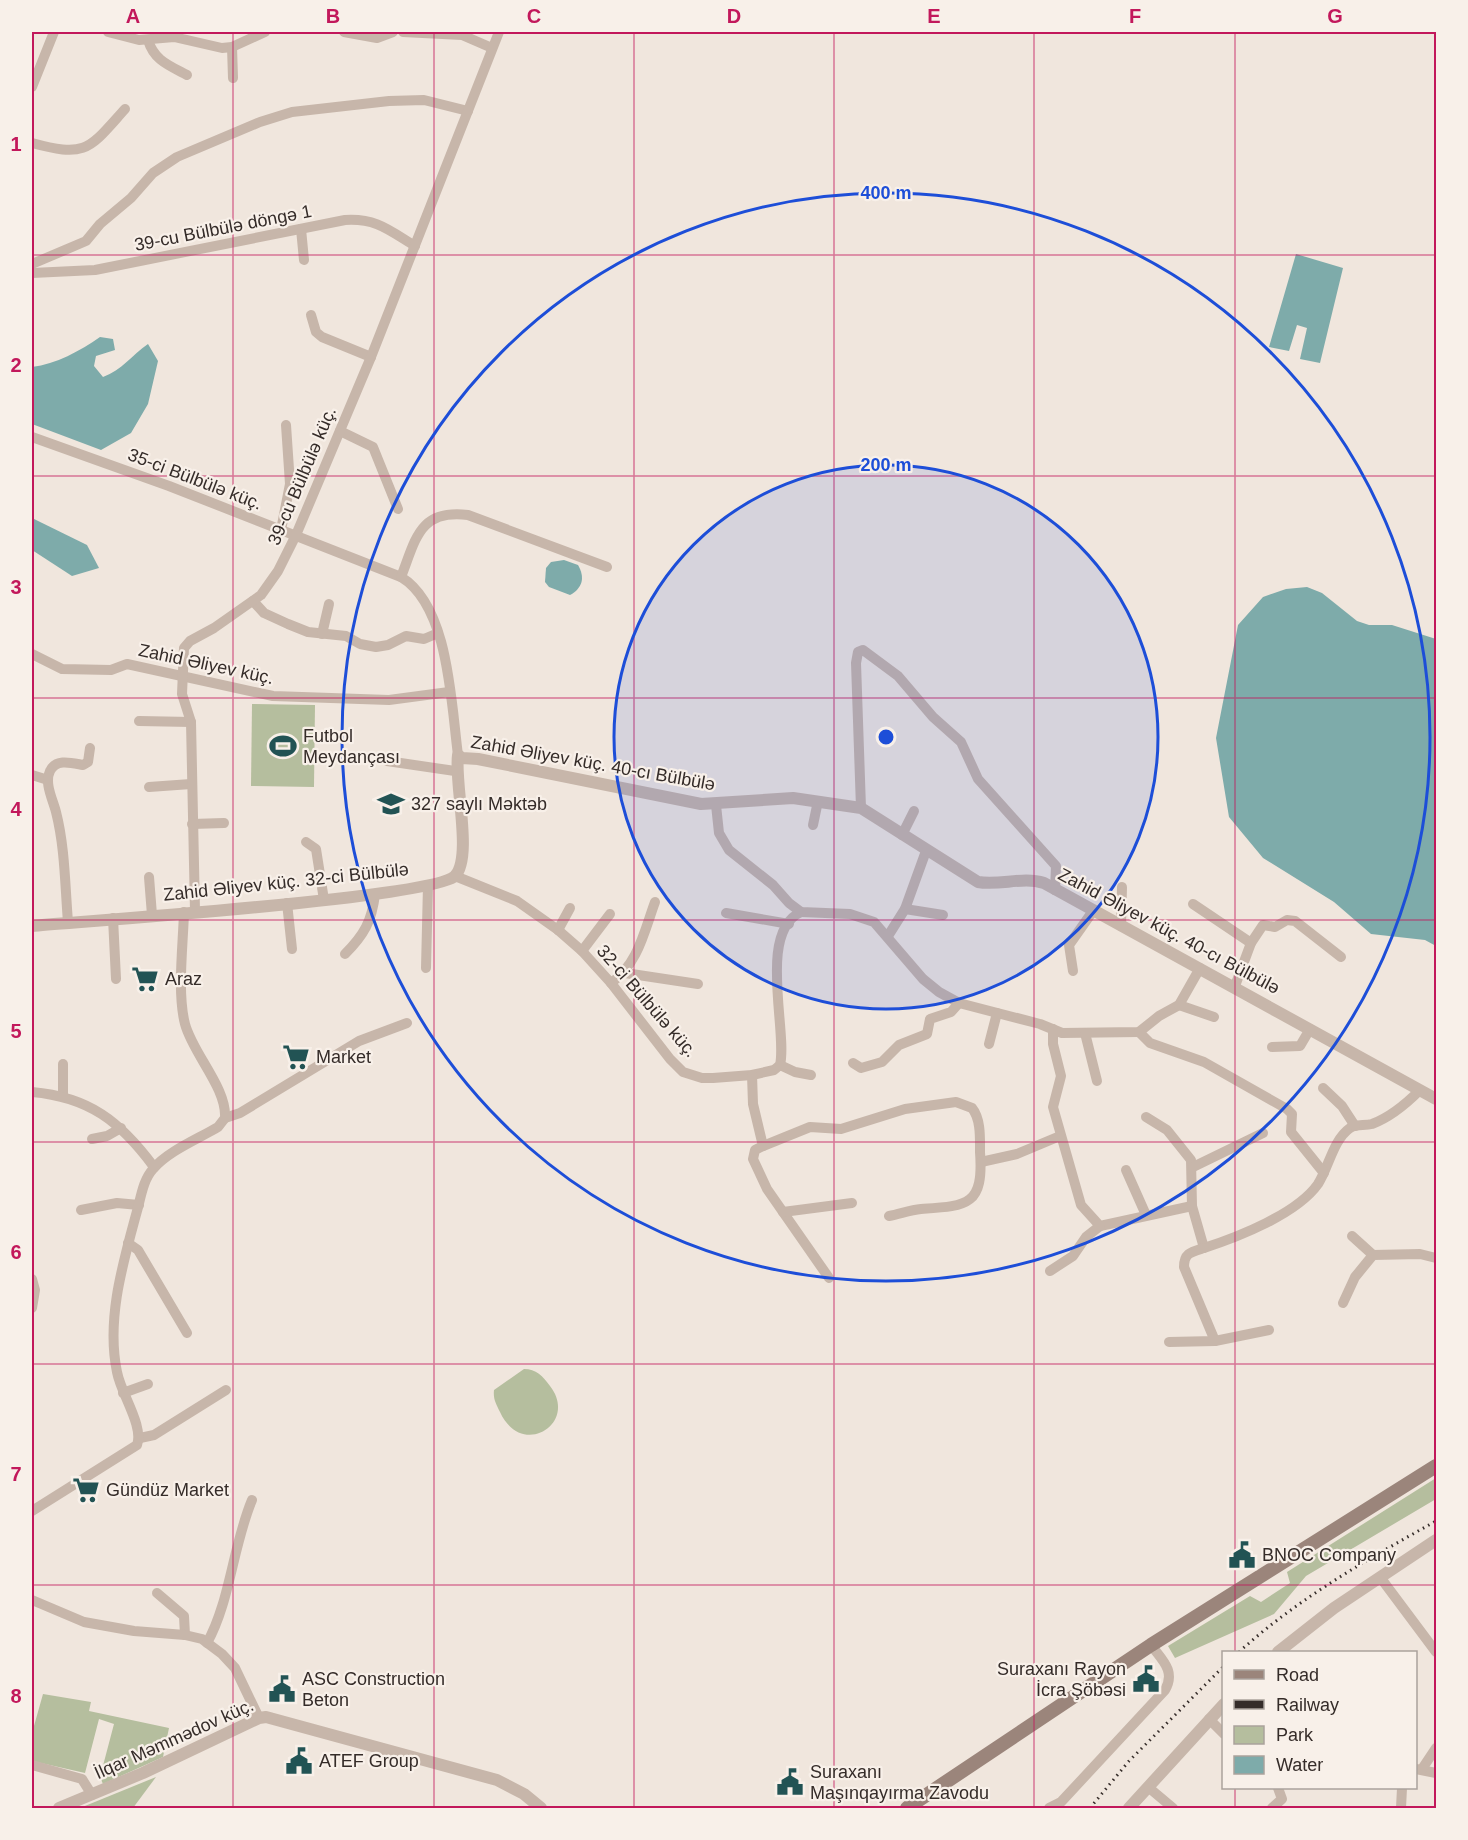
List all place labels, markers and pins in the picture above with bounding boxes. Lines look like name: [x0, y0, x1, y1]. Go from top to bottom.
place label: Futbol Meydançası: [303, 726, 400, 767]
centre of rings: [876, 727, 896, 747]
sports icon: Futbol Meydançası: [268, 731, 298, 761]
school or university icon: 327 saylı Məktəb: [376, 789, 406, 819]
place label: 327 saylı Məktəb: [411, 794, 547, 814]
supermarket icon: Araz: [130, 964, 160, 994]
place label: Araz: [165, 969, 202, 989]
supermarket icon: Market: [281, 1042, 311, 1072]
place label: Market: [316, 1047, 371, 1067]
supermarket icon: Gündüz Market: [71, 1475, 101, 1505]
place label: Gündüz Market: [106, 1480, 229, 1500]
public building icon: BNOC Company: [1227, 1540, 1257, 1570]
place label: BNOC Company: [1262, 1545, 1396, 1565]
place label: Suraxanı Rayon İcra Şöbəsi: [997, 1659, 1126, 1700]
public building icon: Suraxanı Rayon İcra Şöbəsi: [1131, 1664, 1161, 1694]
place label: ASC Construction Beton: [302, 1669, 445, 1710]
public building icon: ASC Construction Beton: [267, 1674, 297, 1704]
public building icon: ATEF Group: [284, 1746, 314, 1776]
place label: ATEF Group: [319, 1751, 419, 1771]
place label: Suraxanı Maşınqayırma Zavodu: [810, 1762, 989, 1803]
public building icon: Suraxanı Maşınqayırma Zavodu: [775, 1767, 805, 1797]

